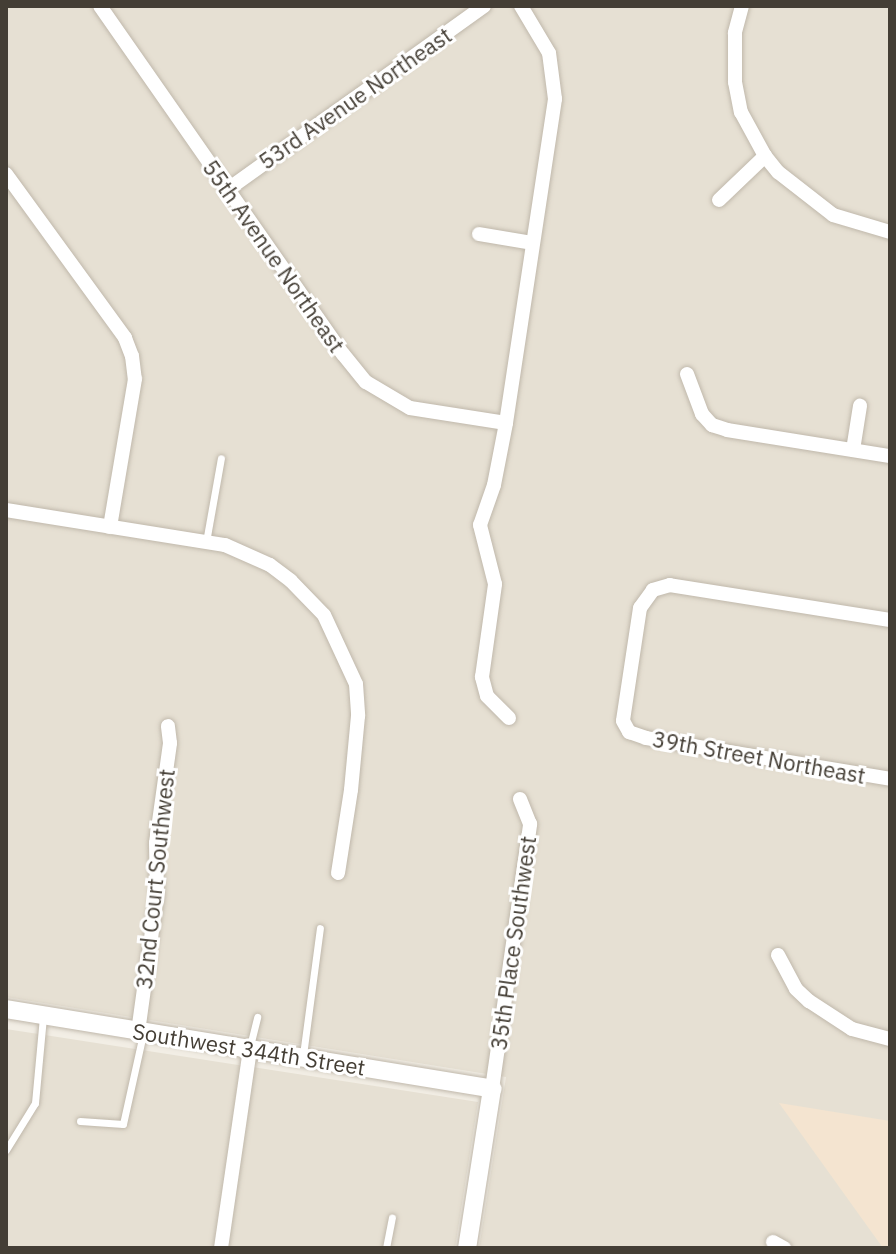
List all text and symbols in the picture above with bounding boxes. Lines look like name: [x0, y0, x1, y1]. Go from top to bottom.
street label: 53rd Avenue Northeast: [254, 21, 456, 175]
street label: 55th Avenue Northeast: [198, 155, 350, 357]
street label: 39th Street Northeast: [650, 725, 868, 789]
street label: 32nd Court Southwest: [130, 768, 180, 990]
street label: 35th Place Southwest: [485, 834, 541, 1052]
street label: Southwest 344th Street: [131, 1018, 367, 1080]

